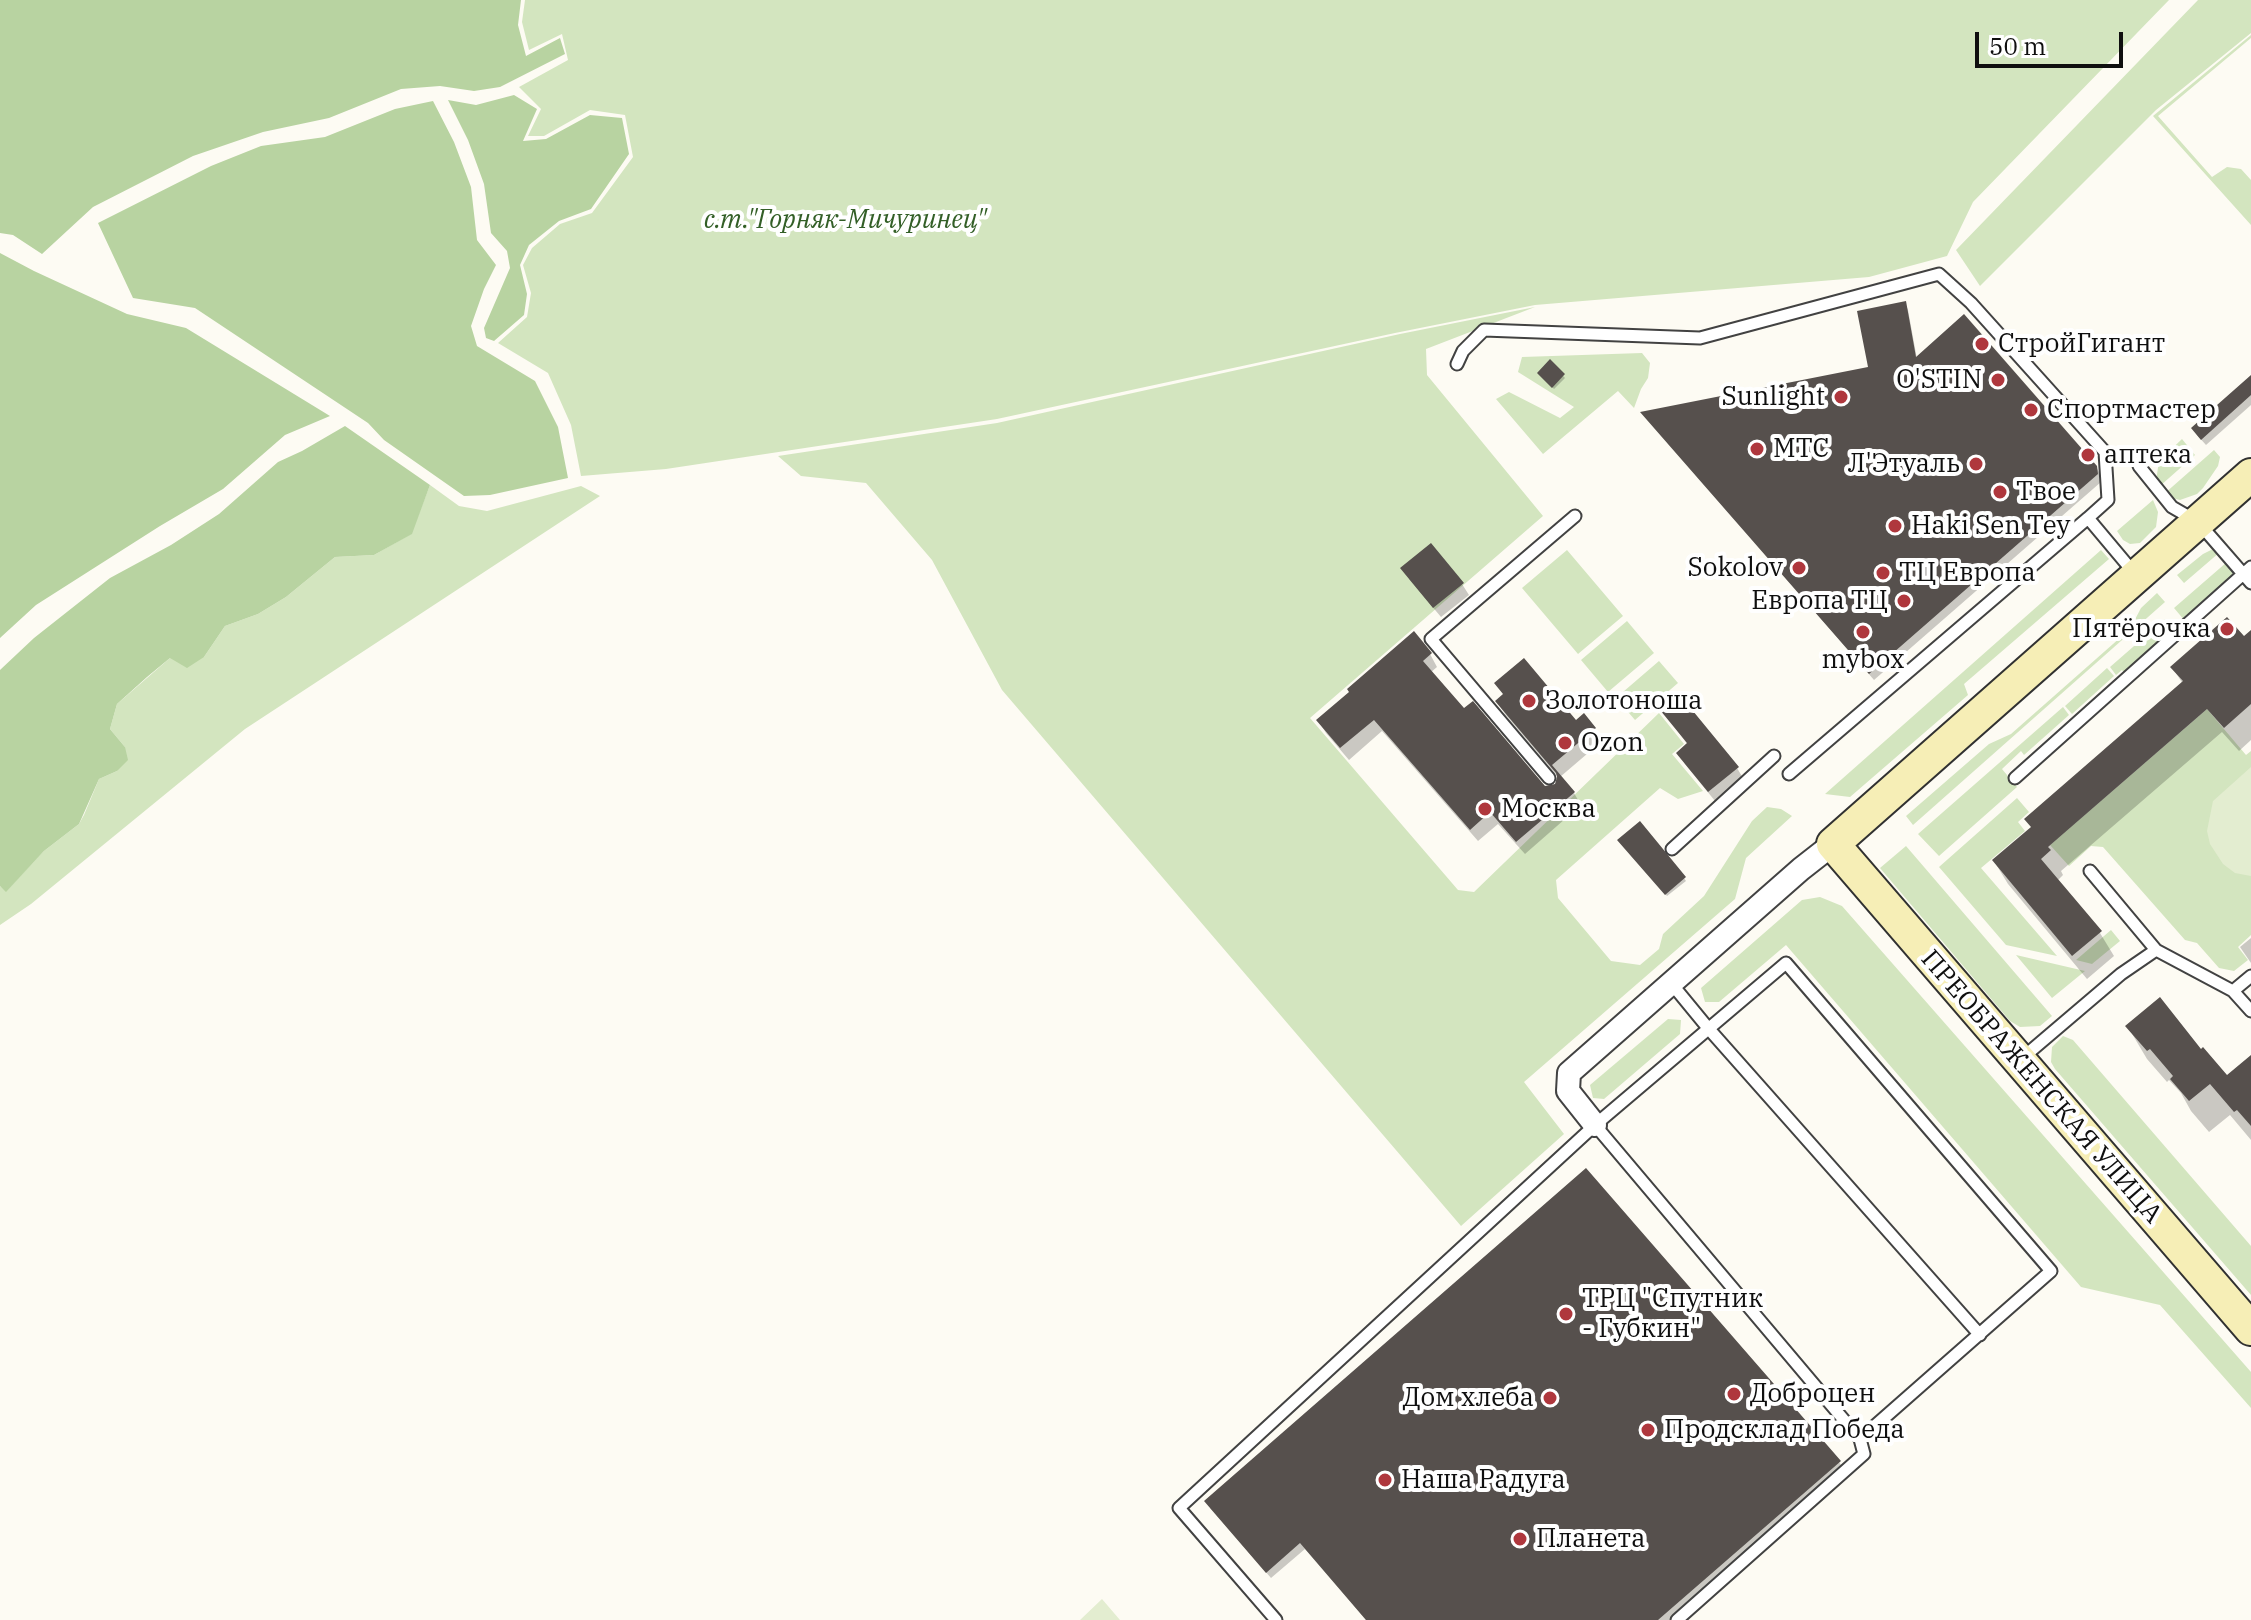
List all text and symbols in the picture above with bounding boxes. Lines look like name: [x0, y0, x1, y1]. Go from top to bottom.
scale bar: [1979, 16, 2127, 66]
text: 50 m: [1989, 30, 2046, 62]
park label: с.т."Горняк-Мичуринец": [704, 204, 986, 236]
place label: СтройГигант: [1998, 328, 2165, 360]
marker: СтройГигант: [1973, 335, 1991, 353]
place label: O'STIN: [1896, 364, 1982, 396]
marker: O'STIN: [1989, 371, 2007, 389]
place label: Sunlight: [1721, 381, 1825, 413]
marker: Sunlight: [1832, 388, 1850, 406]
place label: Спортмастер: [2047, 394, 2216, 426]
marker: Спортмастер: [2022, 401, 2040, 419]
place label: МТС: [1773, 433, 1829, 465]
place label: аптека: [2104, 439, 2192, 471]
marker: МТС: [1748, 440, 1766, 458]
marker: аптека: [2079, 446, 2097, 464]
place label: Л'Этуаль: [1848, 448, 1960, 480]
marker: Л'Этуаль: [1967, 455, 1985, 473]
place label: Твое: [2016, 476, 2076, 508]
marker: Твое: [1991, 483, 2009, 501]
place label: Haki Sen Tey: [1911, 510, 2070, 542]
marker: Haki Sen Tey: [1886, 517, 1904, 535]
place label: Sokolov: [1688, 552, 1783, 584]
place label: ТЦ Европа: [1899, 557, 2036, 589]
marker: Sokolov: [1790, 559, 1808, 577]
marker: ТЦ Европа: [1874, 564, 1892, 582]
place label: Европа ТЦ: [1751, 585, 1888, 617]
marker: Европа ТЦ: [1895, 592, 1913, 610]
place label: Пятёрочка: [2072, 613, 2211, 645]
marker: Пятёрочка: [2218, 620, 2236, 638]
marker: mybox: [1854, 623, 1872, 641]
place label: mybox: [1822, 644, 1904, 676]
place label: Золотоноша: [1545, 685, 1703, 717]
marker: Золотоноша: [1520, 692, 1538, 710]
place label: Ozon: [1581, 727, 1644, 759]
marker: Ozon: [1556, 734, 1574, 752]
place label: Москва: [1501, 793, 1596, 825]
marker: Москва: [1476, 800, 1494, 818]
street label: ПРЕОБРАЖЕНСКАЯ УЛИЦА: [1914, 944, 2168, 1230]
place label: ТРЦ "Спутник - Губкин": [1582, 1283, 1763, 1344]
marker: ТРЦ "Спутник - Губкин": [1557, 1305, 1575, 1323]
place label: Доброцен: [1750, 1378, 1875, 1410]
place label: Дом хлеба: [1403, 1382, 1534, 1414]
marker: Доброцен: [1725, 1385, 1743, 1403]
marker: Дом хлеба: [1541, 1389, 1559, 1407]
place label: Продсклад Победа: [1664, 1414, 1905, 1446]
marker: Продсклад Победа: [1639, 1421, 1657, 1439]
place label: Наша Радуга: [1401, 1464, 1566, 1496]
marker: Наша Радуга: [1376, 1471, 1394, 1489]
place label: Планета: [1536, 1523, 1645, 1555]
marker: Планета: [1511, 1530, 1529, 1548]

